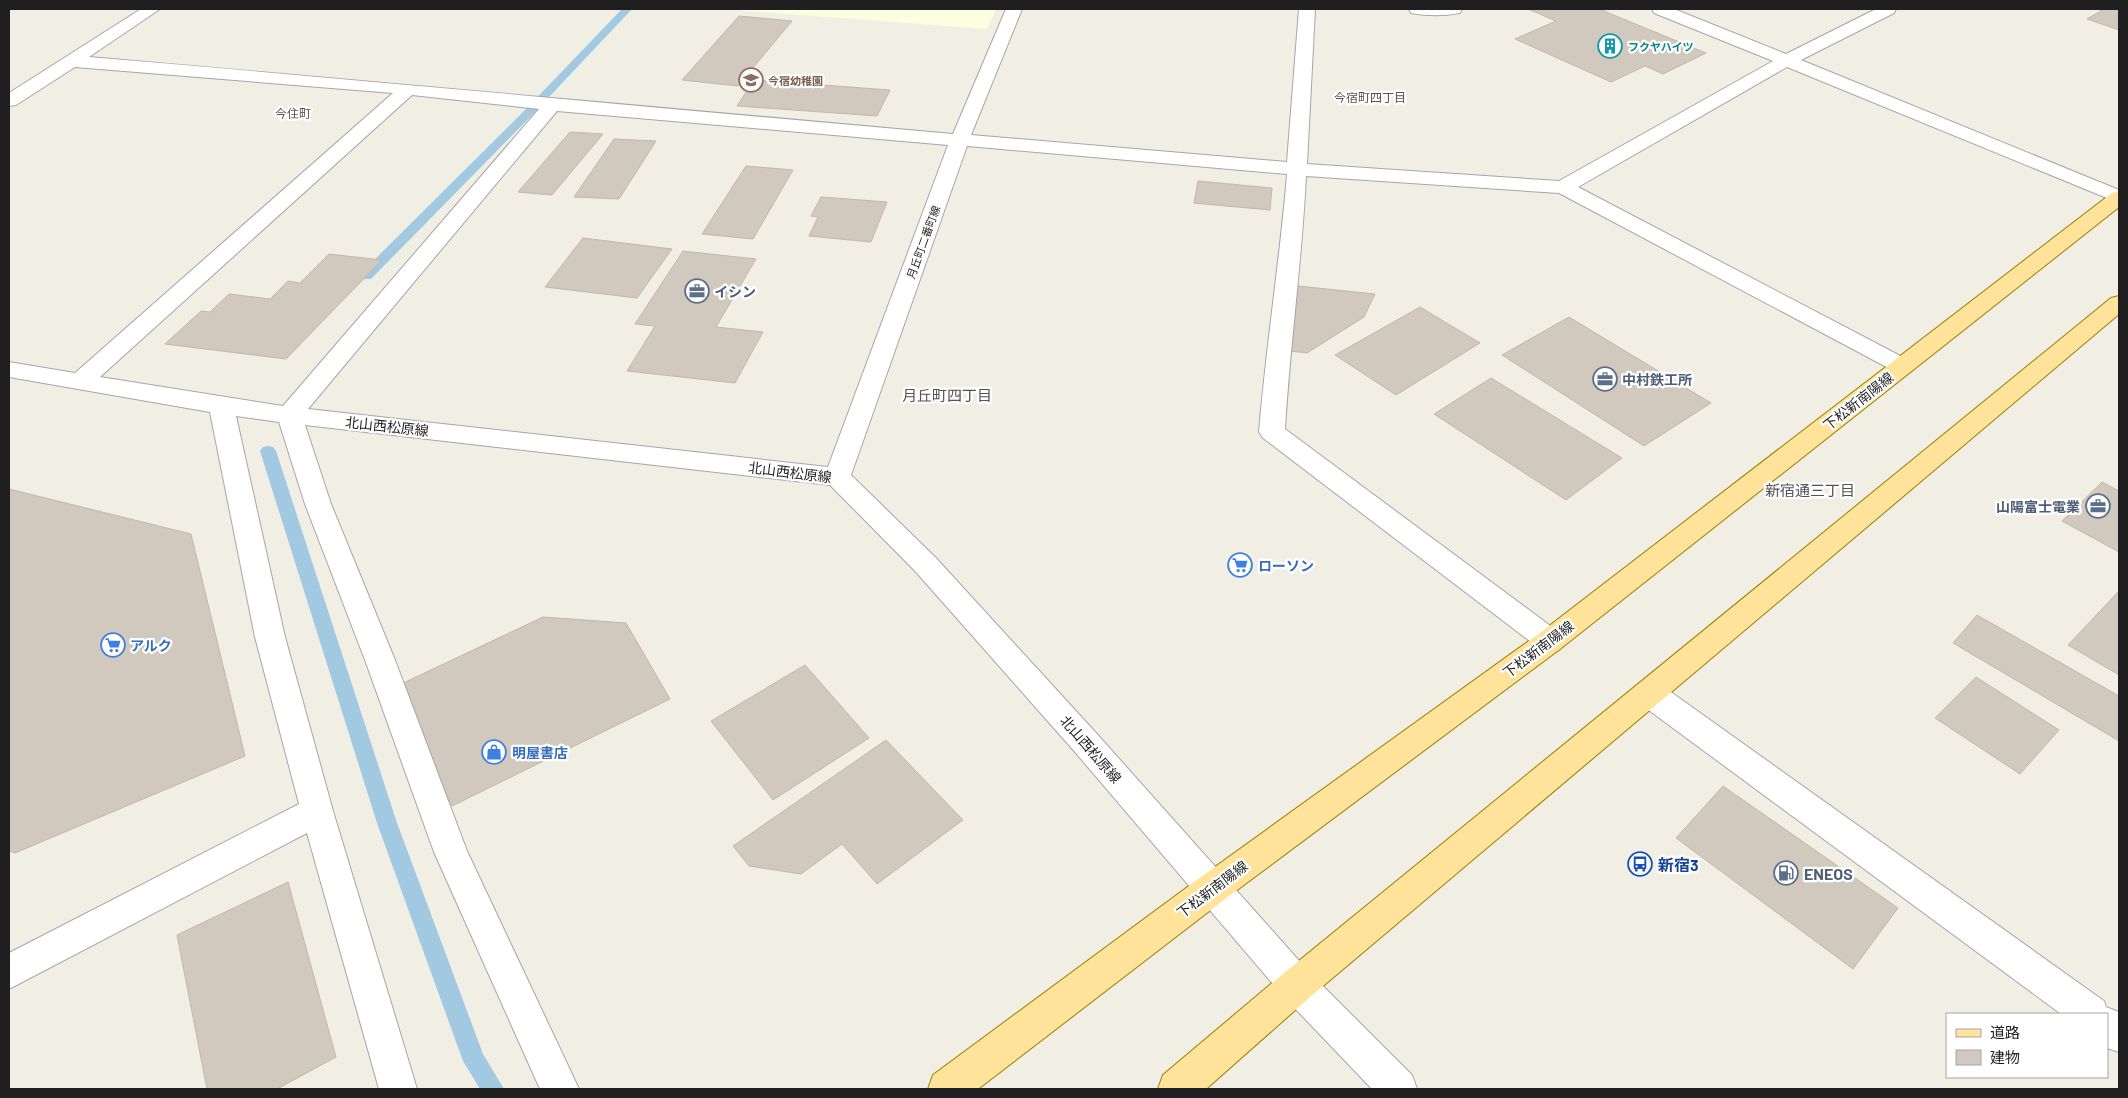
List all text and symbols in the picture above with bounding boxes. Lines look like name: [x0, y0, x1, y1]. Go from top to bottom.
building icon: フクヤハイツ: [1597, 33, 1623, 59]
place label: フクヤハイツ: [1628, 40, 1694, 53]
school or university icon: 今宿幼稚園: [738, 67, 764, 93]
place label: 今宿幼稚園: [768, 74, 823, 87]
district label: 今宿町四丁目: [1334, 90, 1406, 104]
district label: 今住町: [275, 106, 311, 120]
street label: 月丘町二番町線: [904, 204, 942, 280]
office icon: イシン: [684, 278, 710, 304]
place label: イシン: [714, 283, 756, 300]
office icon: 中村鉄工所: [1592, 366, 1618, 392]
street label: 下松新南陽線: [1820, 368, 1896, 434]
place label: 中村鉄工所: [1622, 371, 1692, 388]
district label: 月丘町四丁目: [902, 386, 992, 404]
street label: 北山西松原線: [344, 413, 430, 439]
street label: 北山西松原線: [747, 458, 833, 486]
district label: 新宿通三丁目: [1765, 481, 1855, 499]
office icon: 山陽富士電業: [2085, 493, 2111, 519]
place label: 山陽富士電業: [1996, 498, 2080, 515]
supermarket icon: ローソン: [1227, 552, 1253, 578]
place label: ローソン: [1258, 557, 1314, 574]
street label: 下松新南陽線: [1499, 617, 1577, 681]
supermarket icon: アルク: [100, 632, 126, 658]
place label: アルク: [130, 637, 172, 654]
street label: 北山西松原線: [1057, 712, 1125, 786]
shop icon: 明屋書店: [481, 739, 507, 765]
place label: 明屋書店: [512, 744, 568, 761]
bus stop icon: 新宿3: [1627, 851, 1653, 877]
place label: 新宿3: [1658, 855, 1699, 874]
street label: 下松新南陽線: [1173, 857, 1251, 921]
fuel station icon: ENEOS: [1773, 860, 1799, 886]
place label: ENEOS: [1804, 864, 1853, 883]
legend: [1946, 1013, 2108, 1078]
text: 道路: [1990, 1023, 2020, 1041]
text: 建物: [1990, 1048, 2020, 1066]

